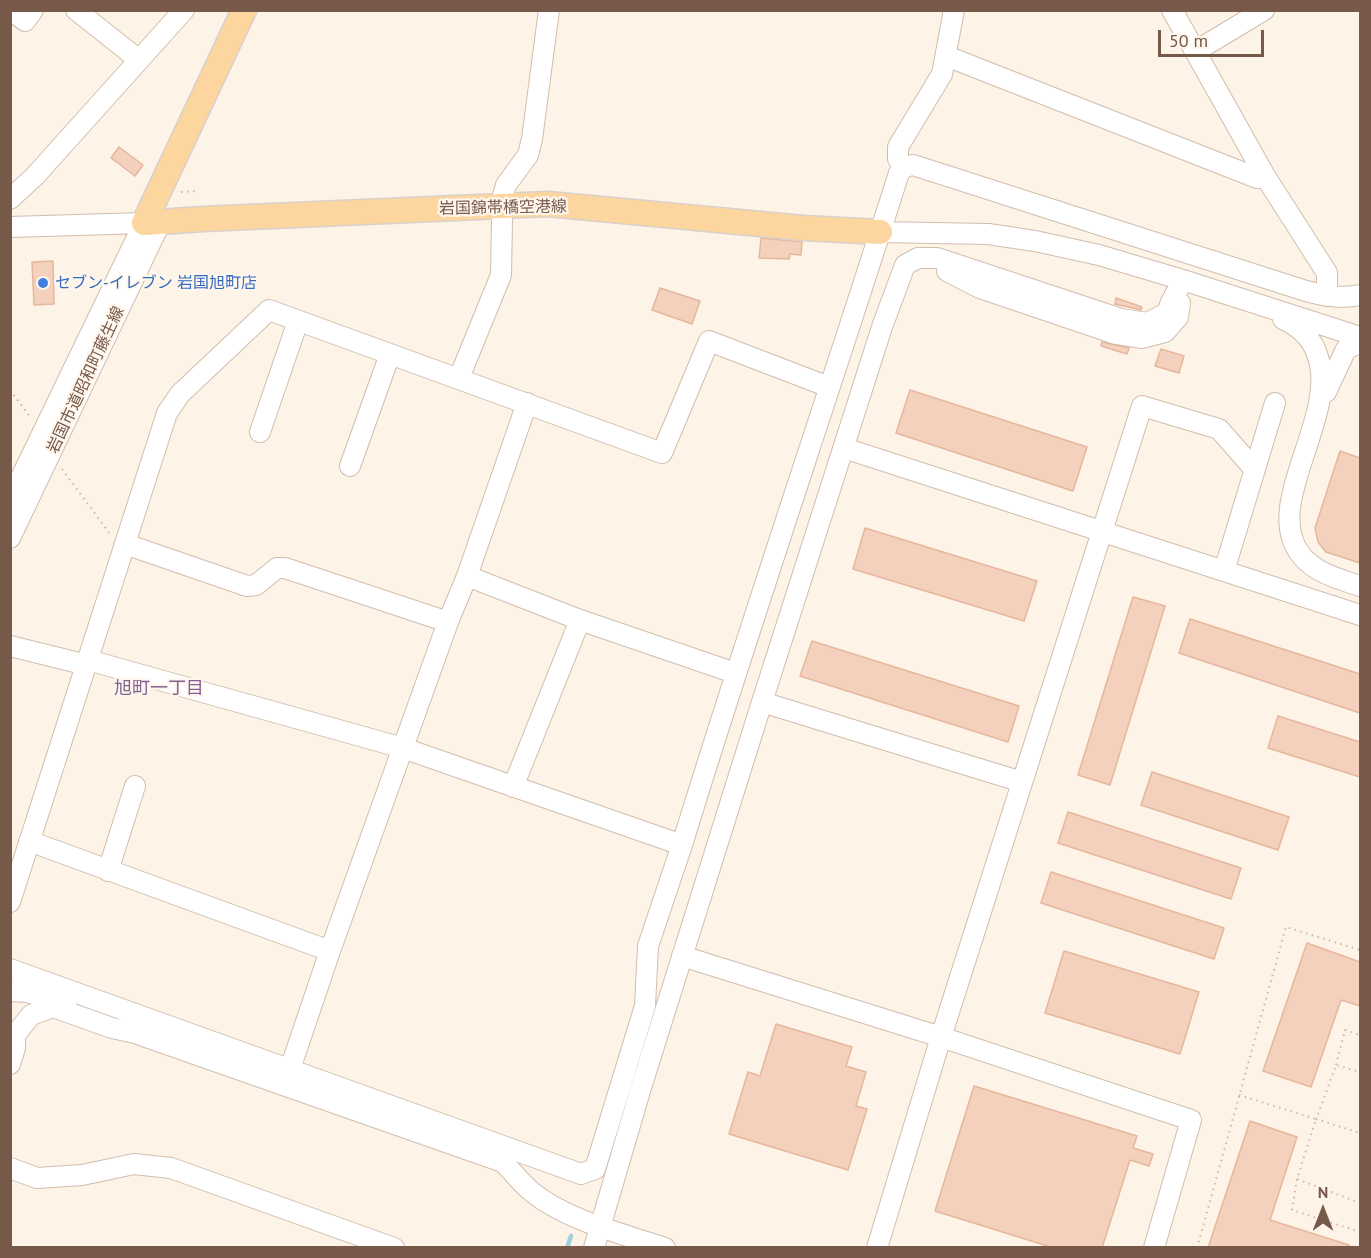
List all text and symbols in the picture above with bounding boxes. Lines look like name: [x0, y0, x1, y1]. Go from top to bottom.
scale bar: [1161, 18, 1268, 56]
text: 50 m: [1169, 29, 1208, 52]
street label: 岩国錦帯橋空港線: [439, 197, 567, 219]
place label: セブン-イレブン 岩国旭町店: [55, 273, 257, 293]
marker: セブン-イレブン 岩国旭町店: [36, 276, 50, 290]
street label: 岩国市道昭和町藤生線: [43, 303, 129, 457]
district label: 旭町一丁目: [114, 678, 204, 700]
north arrow: [1293, 1180, 1353, 1240]
text: N: [1318, 1182, 1328, 1202]

